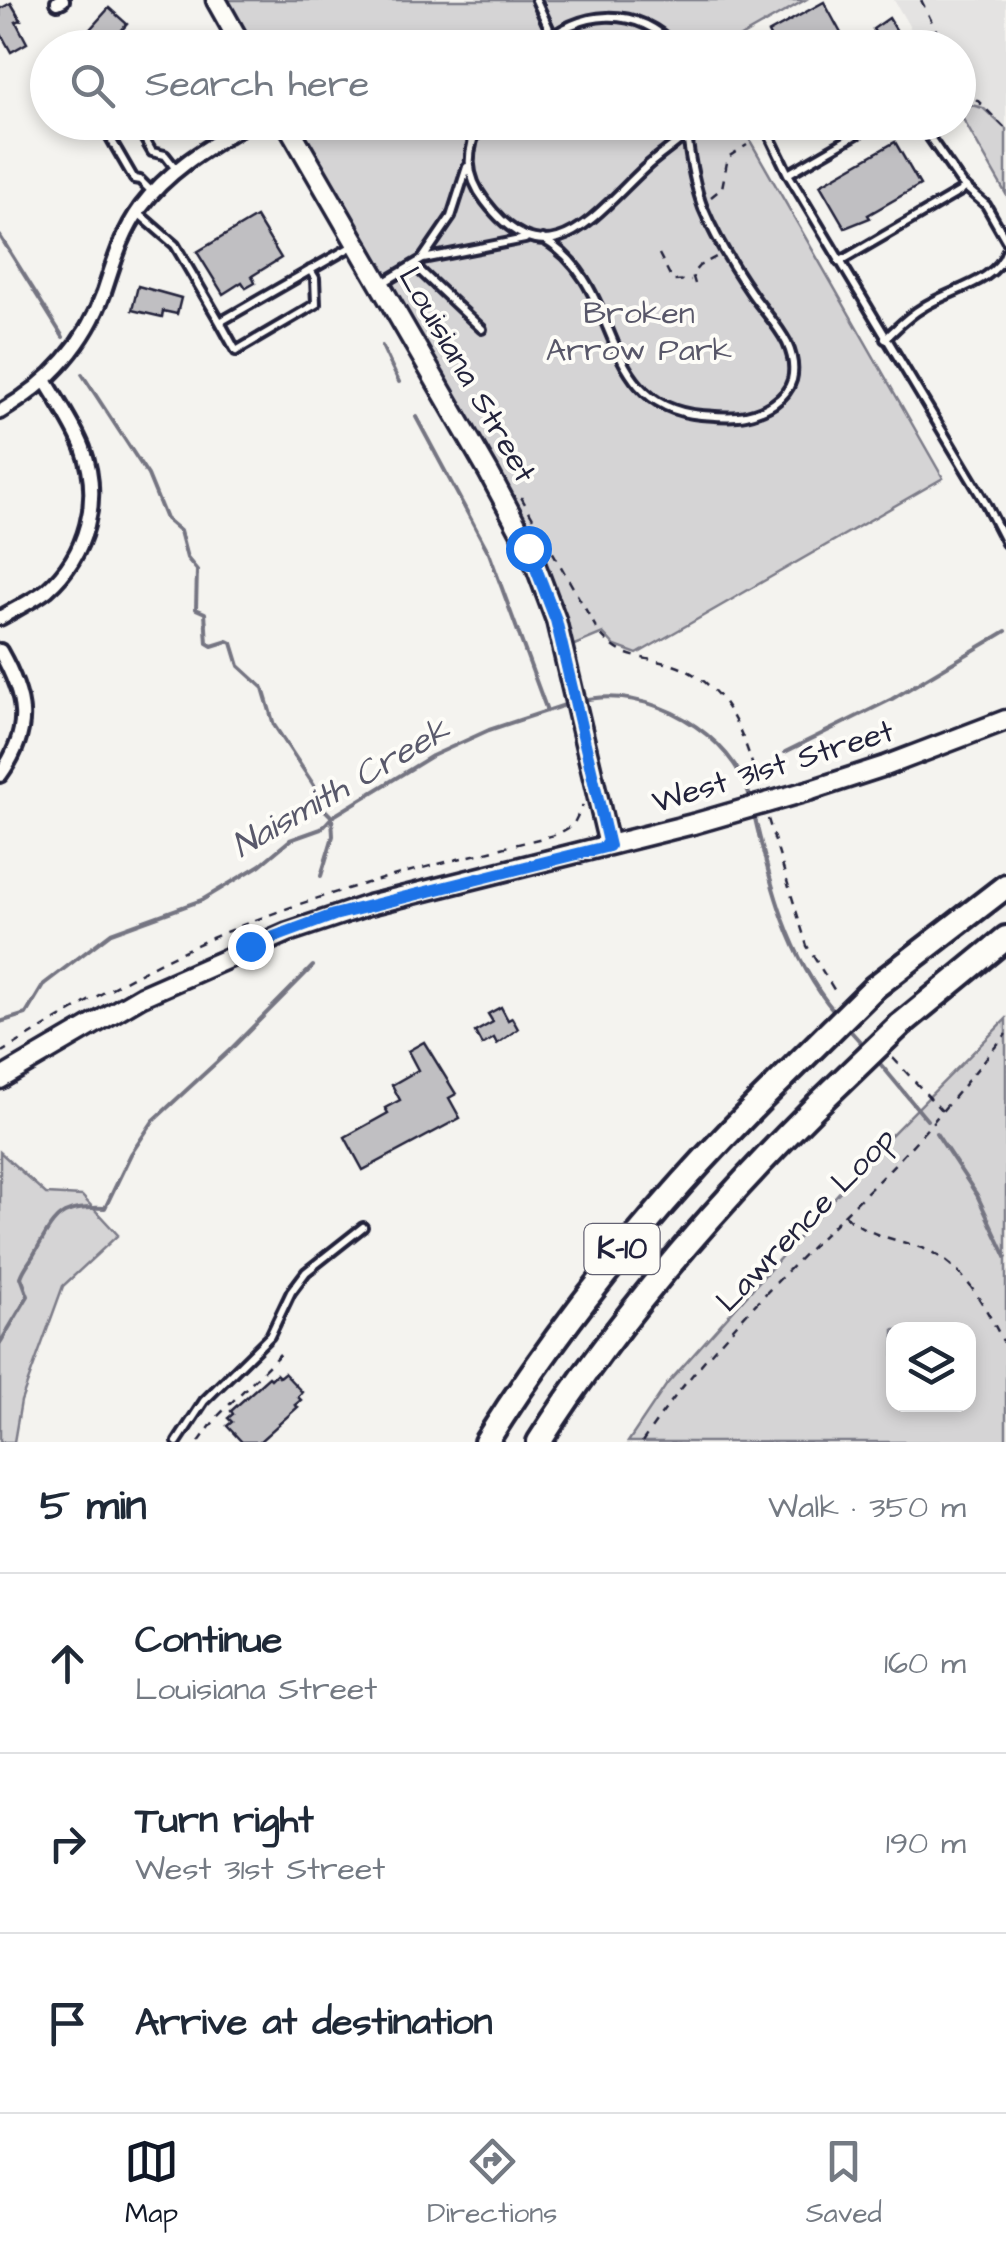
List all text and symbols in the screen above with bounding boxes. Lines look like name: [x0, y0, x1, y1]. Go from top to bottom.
search box: [30, 30, 976, 140]
icon: search: [65, 58, 120, 113]
text: Search here: [145, 59, 369, 111]
street label: Louisiana Street: [387, 259, 547, 491]
park label: Broken Arrow Park: [546, 291, 733, 373]
route start: [506, 526, 552, 572]
water label: Naismith Creek: [223, 705, 460, 870]
street label: West 31st Street: [647, 709, 899, 825]
route end: [228, 924, 274, 970]
street label: Lawrence Loop: [706, 1117, 906, 1323]
road number: K-10: [584, 1224, 660, 1274]
map controls: [886, 1322, 976, 1412]
button: layers: [886, 1322, 976, 1412]
text: 5 min: [40, 1478, 147, 1536]
text: Walk · 350 m: [768, 1485, 966, 1530]
text: Continue: [135, 1615, 282, 1667]
icon: ahead: [40, 1636, 95, 1691]
text: 160 m: [884, 1641, 966, 1686]
text: Louisiana Street: [135, 1667, 377, 1712]
text: Turn right: [135, 1795, 314, 1847]
icon: right: [40, 1816, 95, 1871]
text: 190 m: [886, 1821, 966, 1866]
text: West 31st Street: [135, 1847, 385, 1892]
icon: arrive: [40, 1996, 95, 2051]
text: Arrive at destination: [135, 1997, 492, 2049]
tab: Map: [124, 2134, 179, 2233]
tab: Directions: [427, 2134, 557, 2233]
tab: Saved: [806, 2134, 882, 2233]

